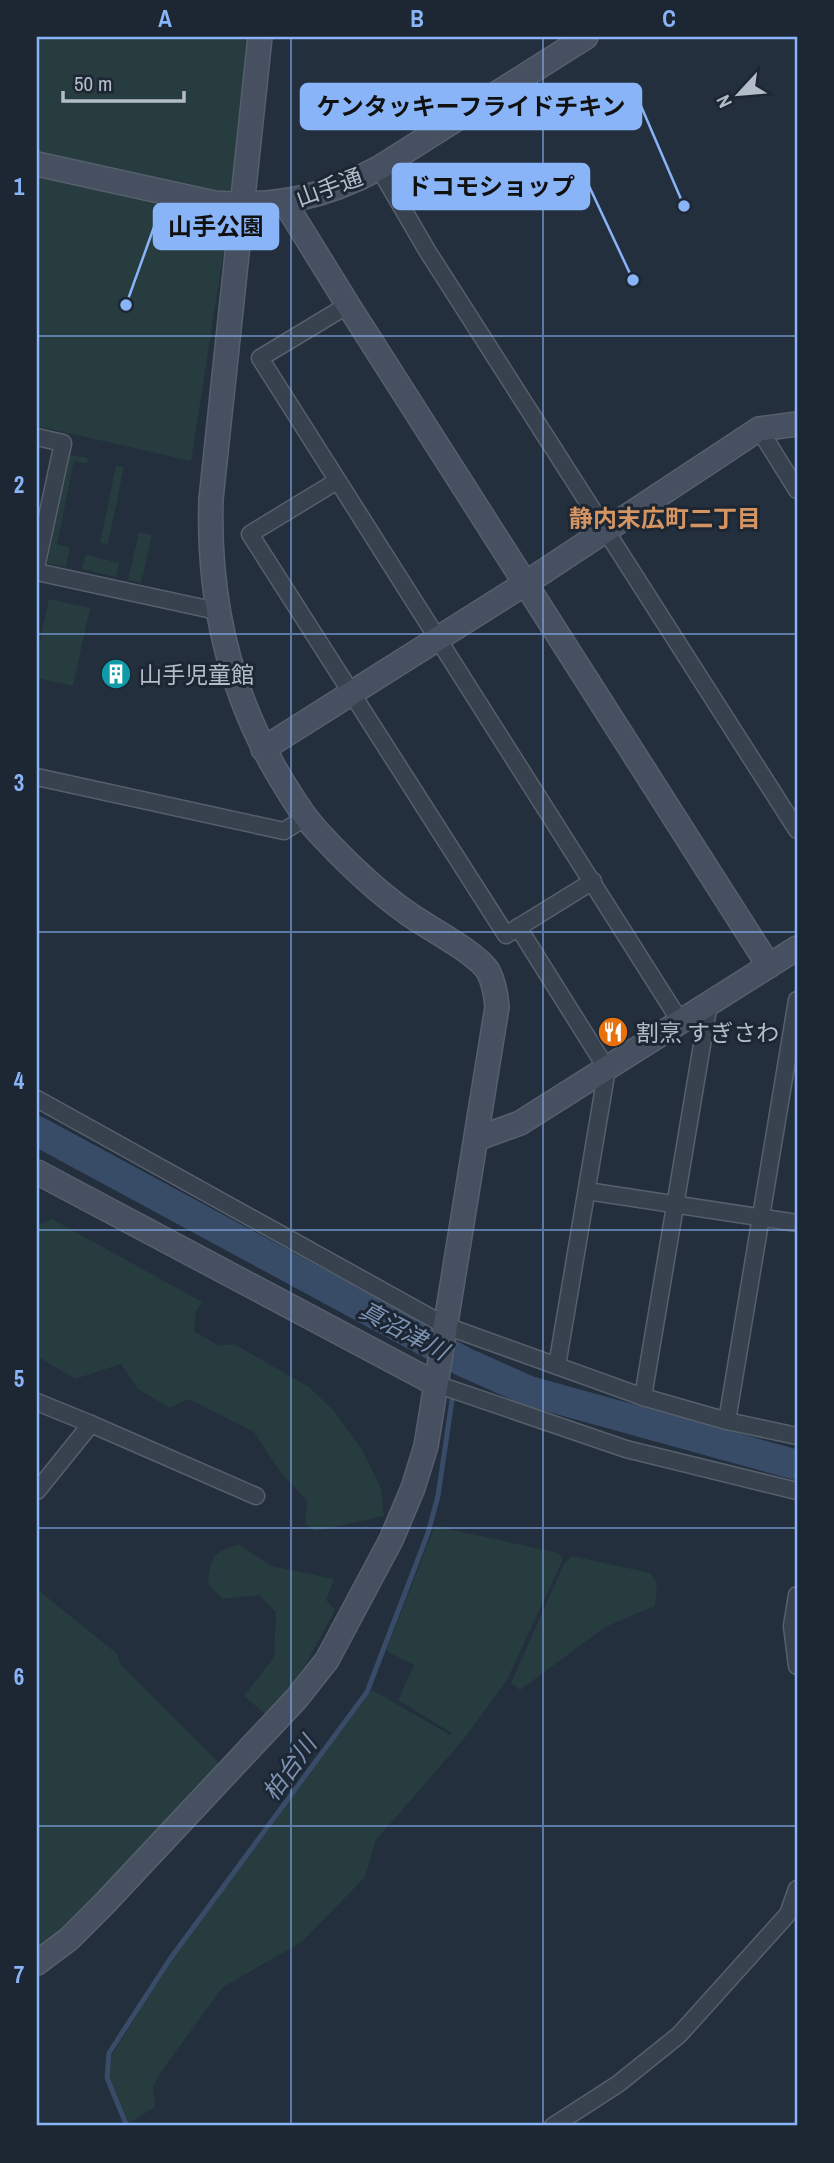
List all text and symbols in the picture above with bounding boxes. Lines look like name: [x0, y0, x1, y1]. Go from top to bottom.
text: A: [158, 3, 172, 34]
text: B: [410, 3, 424, 34]
text: C: [662, 3, 676, 34]
scale bar: [63, 60, 184, 104]
north arrow: [704, 60, 774, 130]
text: 50 m: [74, 69, 112, 98]
callout: ケンタッキーフライドチキン: [301, 84, 641, 129]
text: ケンタッキーフライドチキン: [316, 90, 626, 122]
text: N: [710, 91, 738, 112]
street label: 山手通: [291, 161, 367, 213]
callout: ドコモショップ: [393, 164, 589, 209]
text: ドコモショップ: [407, 170, 575, 202]
text: 1: [14, 171, 25, 202]
callout: 山手公園: [154, 204, 278, 249]
text: 山手公園: [168, 210, 264, 242]
text: 2: [14, 469, 24, 500]
district label: 静内末広町二丁目: [569, 502, 761, 534]
building icon: 山手児童館: [99, 657, 133, 691]
place label: 山手児童館: [139, 659, 254, 690]
text: 3: [14, 767, 24, 798]
restaurant icon: 割烹 すぎさわ: [596, 1015, 630, 1049]
place label: 割烹 すぎさわ: [636, 1017, 779, 1048]
text: 4: [14, 1065, 25, 1096]
water label: 真沼津川: [354, 1293, 457, 1368]
text: 5: [14, 1363, 24, 1394]
text: 6: [14, 1661, 24, 1692]
water label: 柏台川: [255, 1727, 325, 1807]
text: 7: [14, 1959, 24, 1990]

